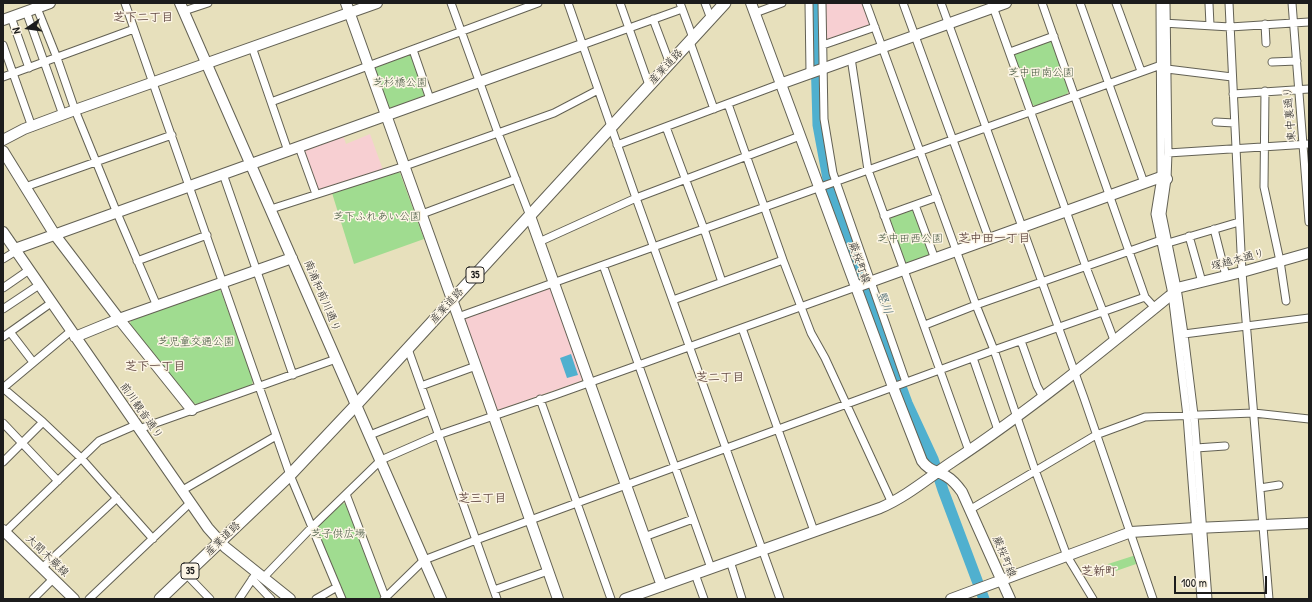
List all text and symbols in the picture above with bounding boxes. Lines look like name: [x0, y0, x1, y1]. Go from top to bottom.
north arrow: [8, 8, 48, 48]
district label: 芝下二丁目: [113, 11, 173, 25]
text: N: [9, 26, 24, 35]
street label: 産業道路: [646, 46, 686, 88]
park label: 芝中田南公園: [1008, 66, 1074, 80]
park label: 芝杉橋公園: [373, 76, 427, 90]
street label: 東中裏通り: [1281, 86, 1299, 142]
park label: 芝下ふれあい公園: [333, 210, 421, 224]
park label: 芝中田西公園: [877, 232, 943, 246]
district label: 芝中田一丁目: [958, 232, 1030, 246]
street label: 蕨桜町線: [845, 240, 873, 286]
street label: 塚越本通り: [1210, 247, 1266, 273]
street label: 南浦和前川通り: [301, 258, 343, 334]
road number: 35: [466, 267, 484, 283]
street label: 産業道路: [427, 285, 467, 327]
water label: 竪川: [873, 289, 895, 317]
park label: 芝児童交通公園: [158, 335, 234, 349]
district label: 芝下一丁目: [125, 360, 185, 374]
district label: 芝二丁目: [696, 371, 744, 385]
street label: 前川観音通り: [117, 380, 165, 442]
district label: 芝三丁目: [458, 492, 506, 506]
street label: 産業道路: [203, 519, 243, 559]
park label: 芝子供広場: [311, 527, 365, 541]
street label: 大間木蕨線: [23, 532, 71, 580]
street label: 蕨桜町線: [989, 534, 1019, 580]
road number: 35: [181, 563, 199, 579]
district label: 芝新町: [1081, 565, 1117, 579]
scale bar: [1176, 568, 1269, 594]
text: 100 m: [1181, 574, 1207, 591]

